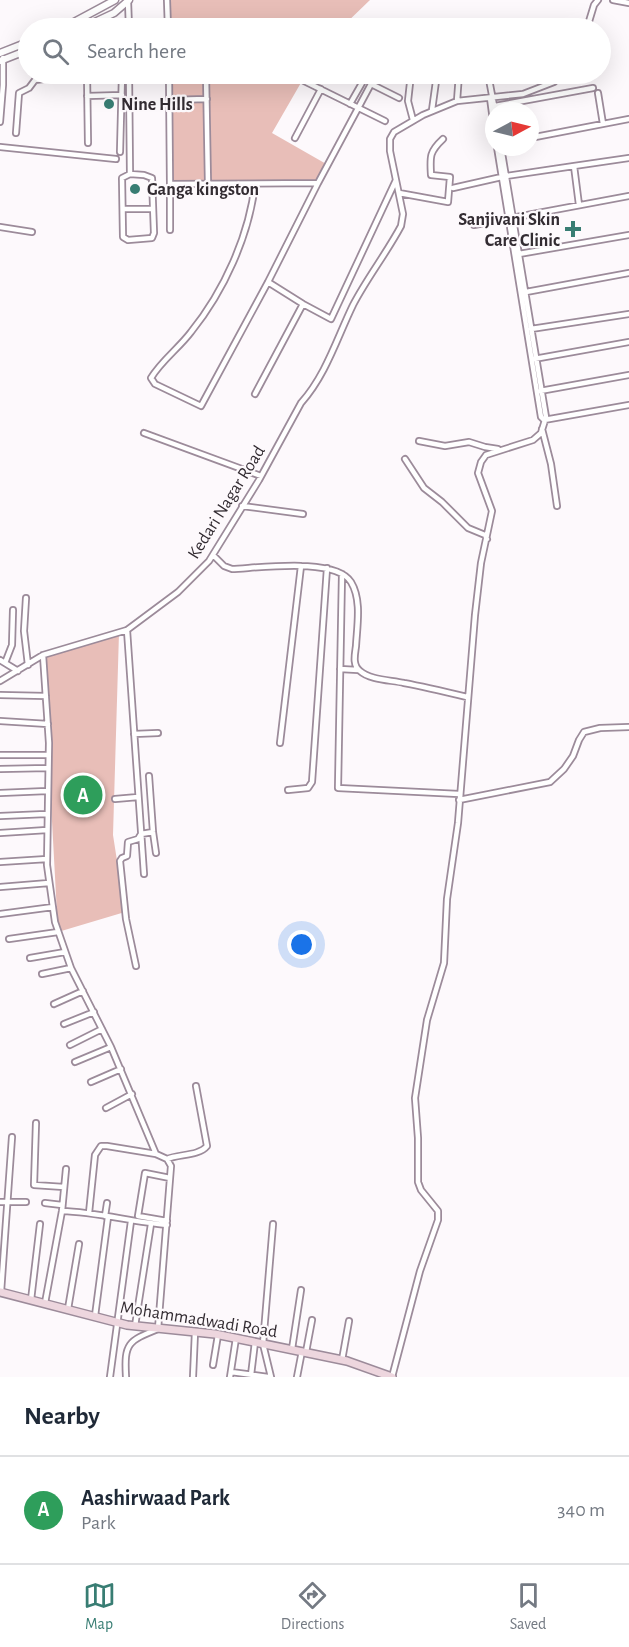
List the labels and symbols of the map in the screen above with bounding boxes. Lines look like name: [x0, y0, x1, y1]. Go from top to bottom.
place label: Nine Hills: [121, 96, 193, 114]
marker: Nine Hills: [102, 97, 116, 111]
north arrow: [485, 102, 539, 156]
place label: Ganga kingston: [147, 181, 259, 199]
marker: Ganga kingston: [128, 182, 142, 196]
place label: Sanjivani Skin Care Clinic: [458, 211, 560, 250]
marker: Sanjivani Skin Care Clinic: [564, 220, 582, 238]
street label: Kedari Nagar Road: [185, 443, 269, 562]
pin: A: [64, 772, 103, 818]
your location: [287, 930, 316, 959]
street label: Mohammadwadi Road: [119, 1299, 279, 1341]

